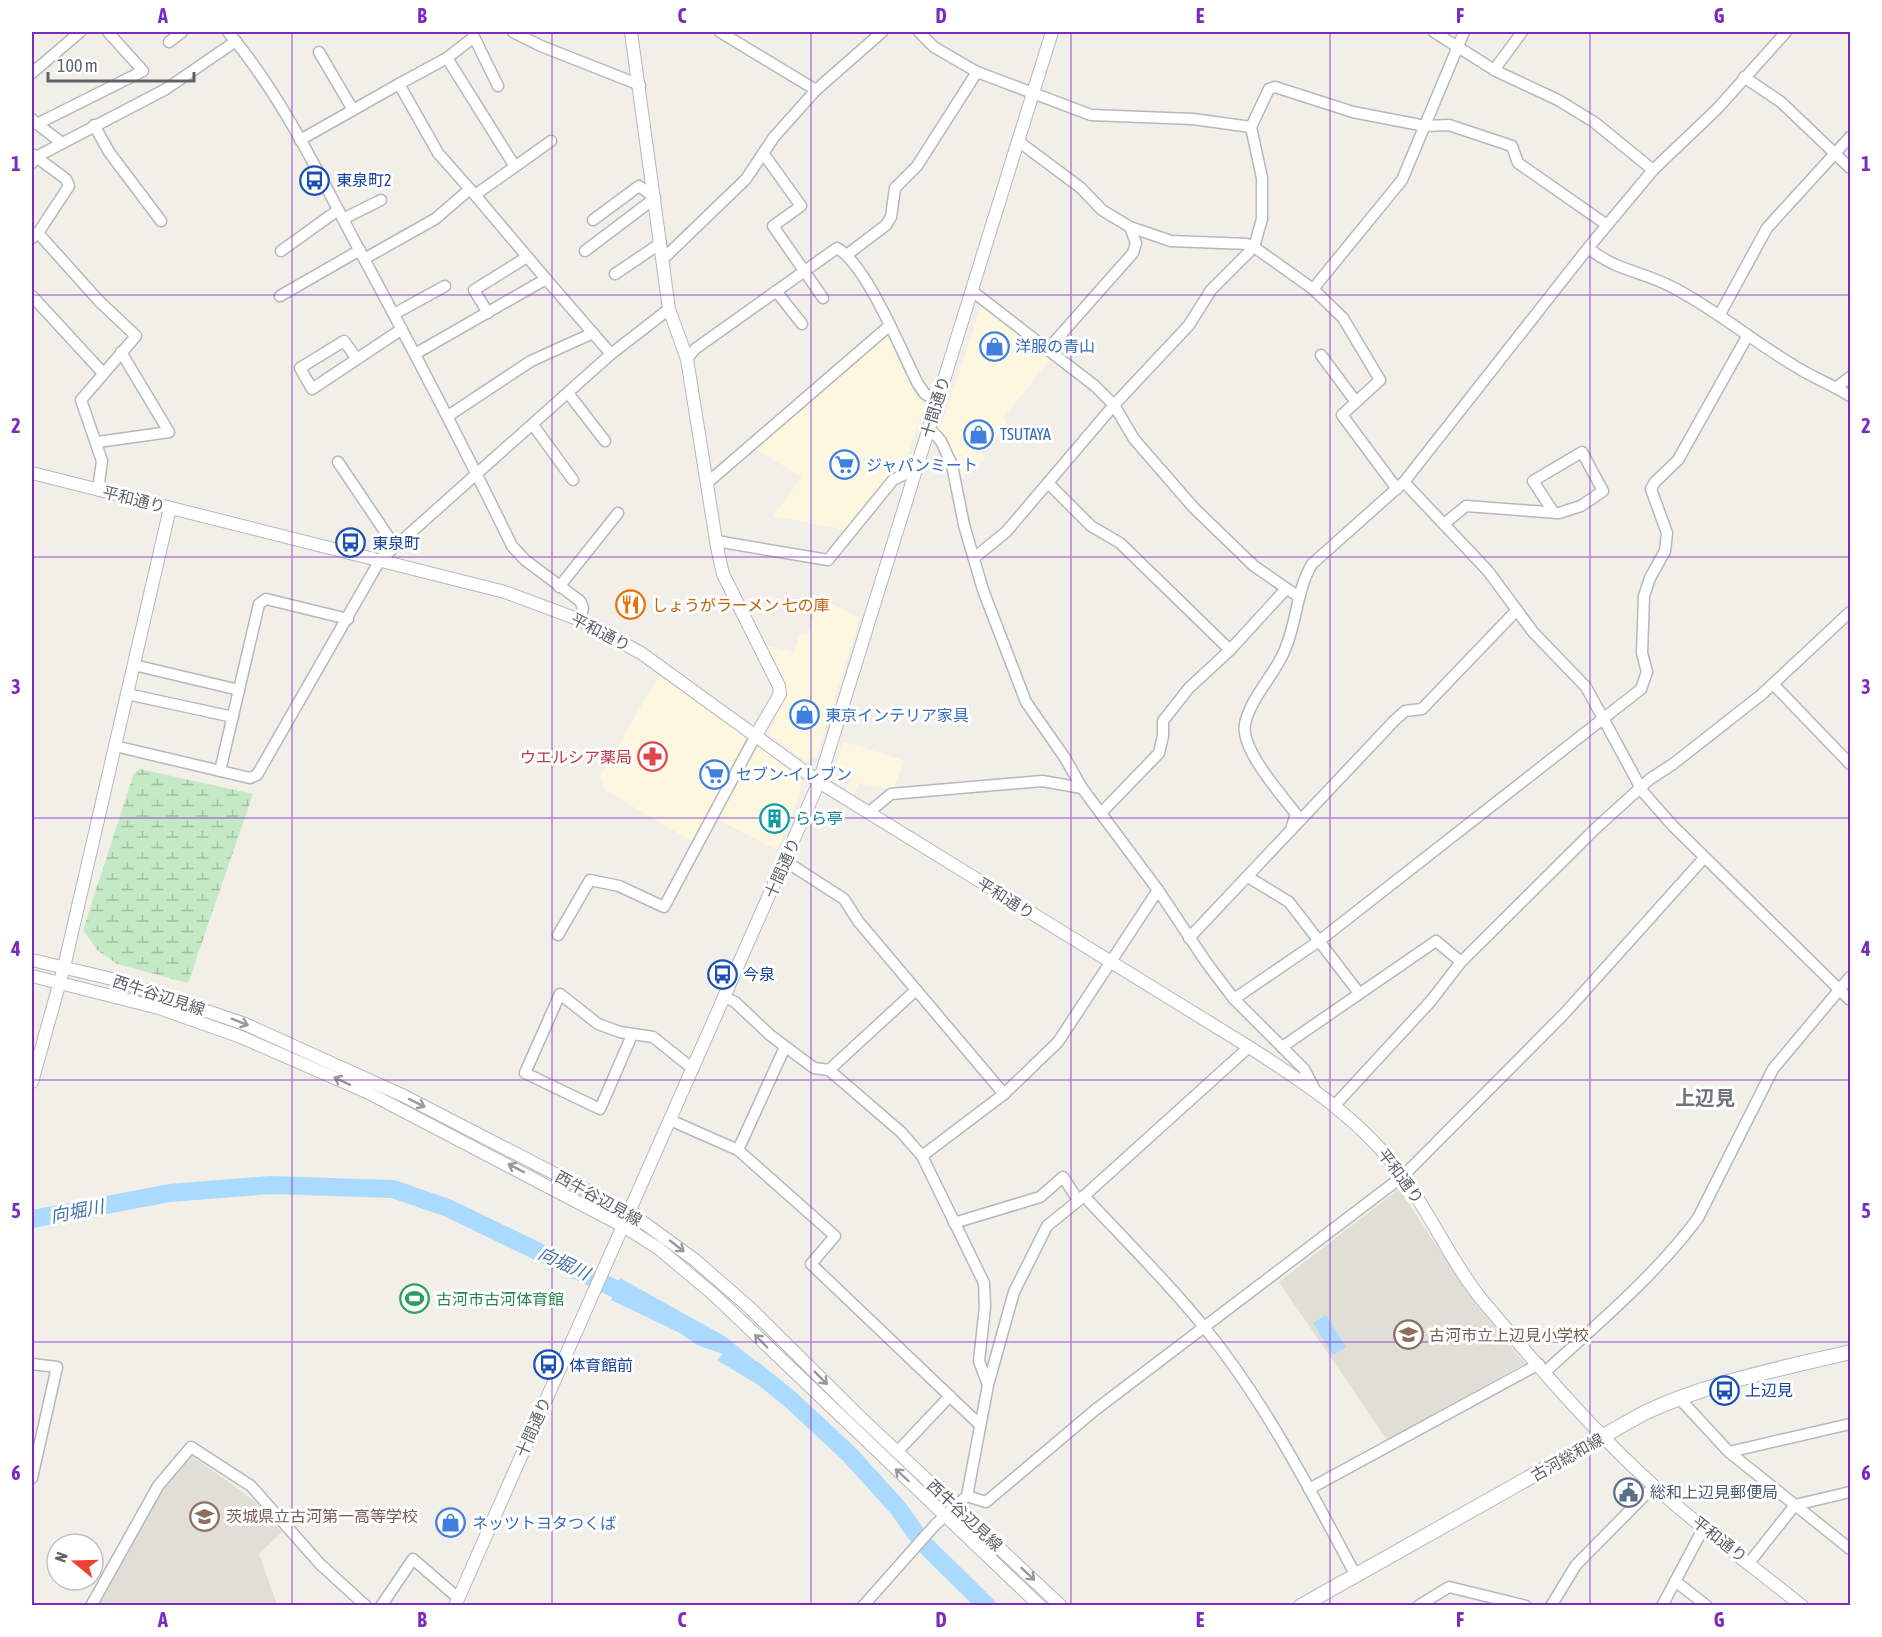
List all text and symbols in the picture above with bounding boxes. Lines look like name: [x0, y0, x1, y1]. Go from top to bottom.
text: A: [157, 4, 168, 27]
text: B: [417, 4, 427, 27]
text: C: [678, 4, 687, 27]
text: D: [935, 4, 947, 27]
text: E: [1196, 4, 1205, 27]
text: F: [1456, 4, 1464, 27]
text: G: [1714, 4, 1725, 27]
scale bar: [48, 45, 194, 83]
text: 100 m: [57, 55, 98, 76]
text: 1: [11, 152, 21, 175]
text: 1: [1861, 152, 1871, 175]
bus stop icon: 東泉町2: [299, 164, 331, 196]
place label: 東泉町2: [336, 171, 392, 189]
shop icon: 洋服の青山: [978, 330, 1010, 362]
place label: 洋服の青山: [1015, 337, 1095, 355]
street label: 十間通り: [917, 374, 953, 440]
text: 2: [11, 414, 21, 437]
text: 2: [1861, 414, 1871, 437]
shop icon: TSUTAYA: [963, 418, 995, 450]
place label: TSUTAYA: [1000, 425, 1051, 443]
supermarket icon: ジャパンミート: [829, 449, 861, 481]
place label: ジャパンミート: [866, 456, 978, 474]
street label: 平和通り: [101, 483, 167, 515]
bus stop icon: 東泉町: [335, 527, 367, 559]
place label: 東泉町: [372, 534, 420, 552]
restaurant icon: しょうがラーメン 七の庫: [615, 589, 647, 621]
place label: しょうがラーメン 七の庫: [652, 596, 830, 614]
street label: 平和通り: [568, 609, 634, 655]
text: 3: [11, 675, 21, 698]
text: 3: [1861, 675, 1871, 698]
shop icon: 東京インテリア家具: [788, 699, 820, 731]
place label: 東京インテリア家具: [825, 706, 969, 724]
pharmacy icon: ウエルシア薬局: [637, 741, 669, 773]
place label: ウエルシア薬局: [520, 748, 632, 766]
supermarket icon: セブン-イレブン: [699, 758, 731, 790]
place label: セブン-イレブン: [736, 765, 852, 783]
building icon: らら亭: [758, 802, 790, 834]
place label: らら亭: [795, 809, 843, 827]
street label: 十間通り: [761, 835, 803, 901]
street label: 平和通り: [974, 873, 1038, 923]
text: 4: [10, 937, 21, 960]
text: 4: [1860, 937, 1871, 960]
bus stop icon: 今泉: [706, 958, 738, 990]
place label: 今泉: [743, 965, 775, 983]
street label: 西牛谷辺見線: [111, 972, 207, 1018]
one-way arrow: [230, 1017, 248, 1028]
one-way arrow: [334, 1074, 352, 1086]
district label: 上辺見: [1675, 1086, 1735, 1109]
one-way arrow: [408, 1097, 426, 1109]
street label: 平和通り: [1375, 1145, 1427, 1207]
one-way arrow: [508, 1162, 526, 1173]
street label: 西牛谷辺見線: [553, 1167, 645, 1229]
water label: 向堀川: [48, 1195, 107, 1226]
text: 5: [11, 1199, 21, 1222]
text: 5: [1861, 1199, 1871, 1222]
one-way arrow: [669, 1239, 685, 1252]
water label: 向堀川: [535, 1242, 595, 1285]
sports icon: 古河市古河体育館: [399, 1283, 431, 1315]
place label: 古河市古河体育館: [436, 1290, 564, 1308]
school or university icon: 古河市立上辺見小学校: [1392, 1319, 1424, 1351]
place label: 古河市立上辺見小学校: [1429, 1326, 1589, 1344]
one-way arrow: [754, 1333, 769, 1348]
bus stop icon: 体育館前: [532, 1349, 564, 1381]
place label: 体育館前: [569, 1356, 633, 1374]
one-way arrow: [813, 1370, 828, 1385]
bus stop icon: 上辺見: [1708, 1374, 1740, 1406]
place label: 上辺見: [1745, 1381, 1793, 1399]
street label: 十間通り: [512, 1394, 554, 1460]
street label: 古河総和線: [1528, 1430, 1606, 1484]
text: 6: [11, 1461, 21, 1484]
text: 6: [1861, 1461, 1871, 1484]
one-way arrow: [895, 1468, 910, 1482]
street label: 西牛谷辺見線: [924, 1476, 1006, 1554]
public building icon: 総和上辺見郵便局: [1613, 1476, 1645, 1508]
place label: 総和上辺見郵便局: [1650, 1483, 1778, 1501]
school or university icon: 茨城県立古河第一高等学校: [189, 1500, 221, 1532]
place label: 茨城県立古河第一高等学校: [226, 1507, 418, 1525]
shop icon: ネッツトヨタつくば: [435, 1507, 467, 1539]
street label: 平和通り: [1689, 1512, 1751, 1566]
place label: ネッツトヨタつくば: [472, 1514, 616, 1532]
north arrow: [45, 1532, 105, 1592]
text: N: [51, 1550, 71, 1565]
one-way arrow: [1020, 1567, 1035, 1581]
text: A: [157, 1608, 168, 1631]
text: B: [417, 1608, 427, 1631]
text: C: [678, 1608, 687, 1631]
text: D: [935, 1608, 947, 1631]
text: E: [1196, 1608, 1205, 1631]
text: F: [1456, 1608, 1464, 1631]
text: G: [1714, 1608, 1725, 1631]

